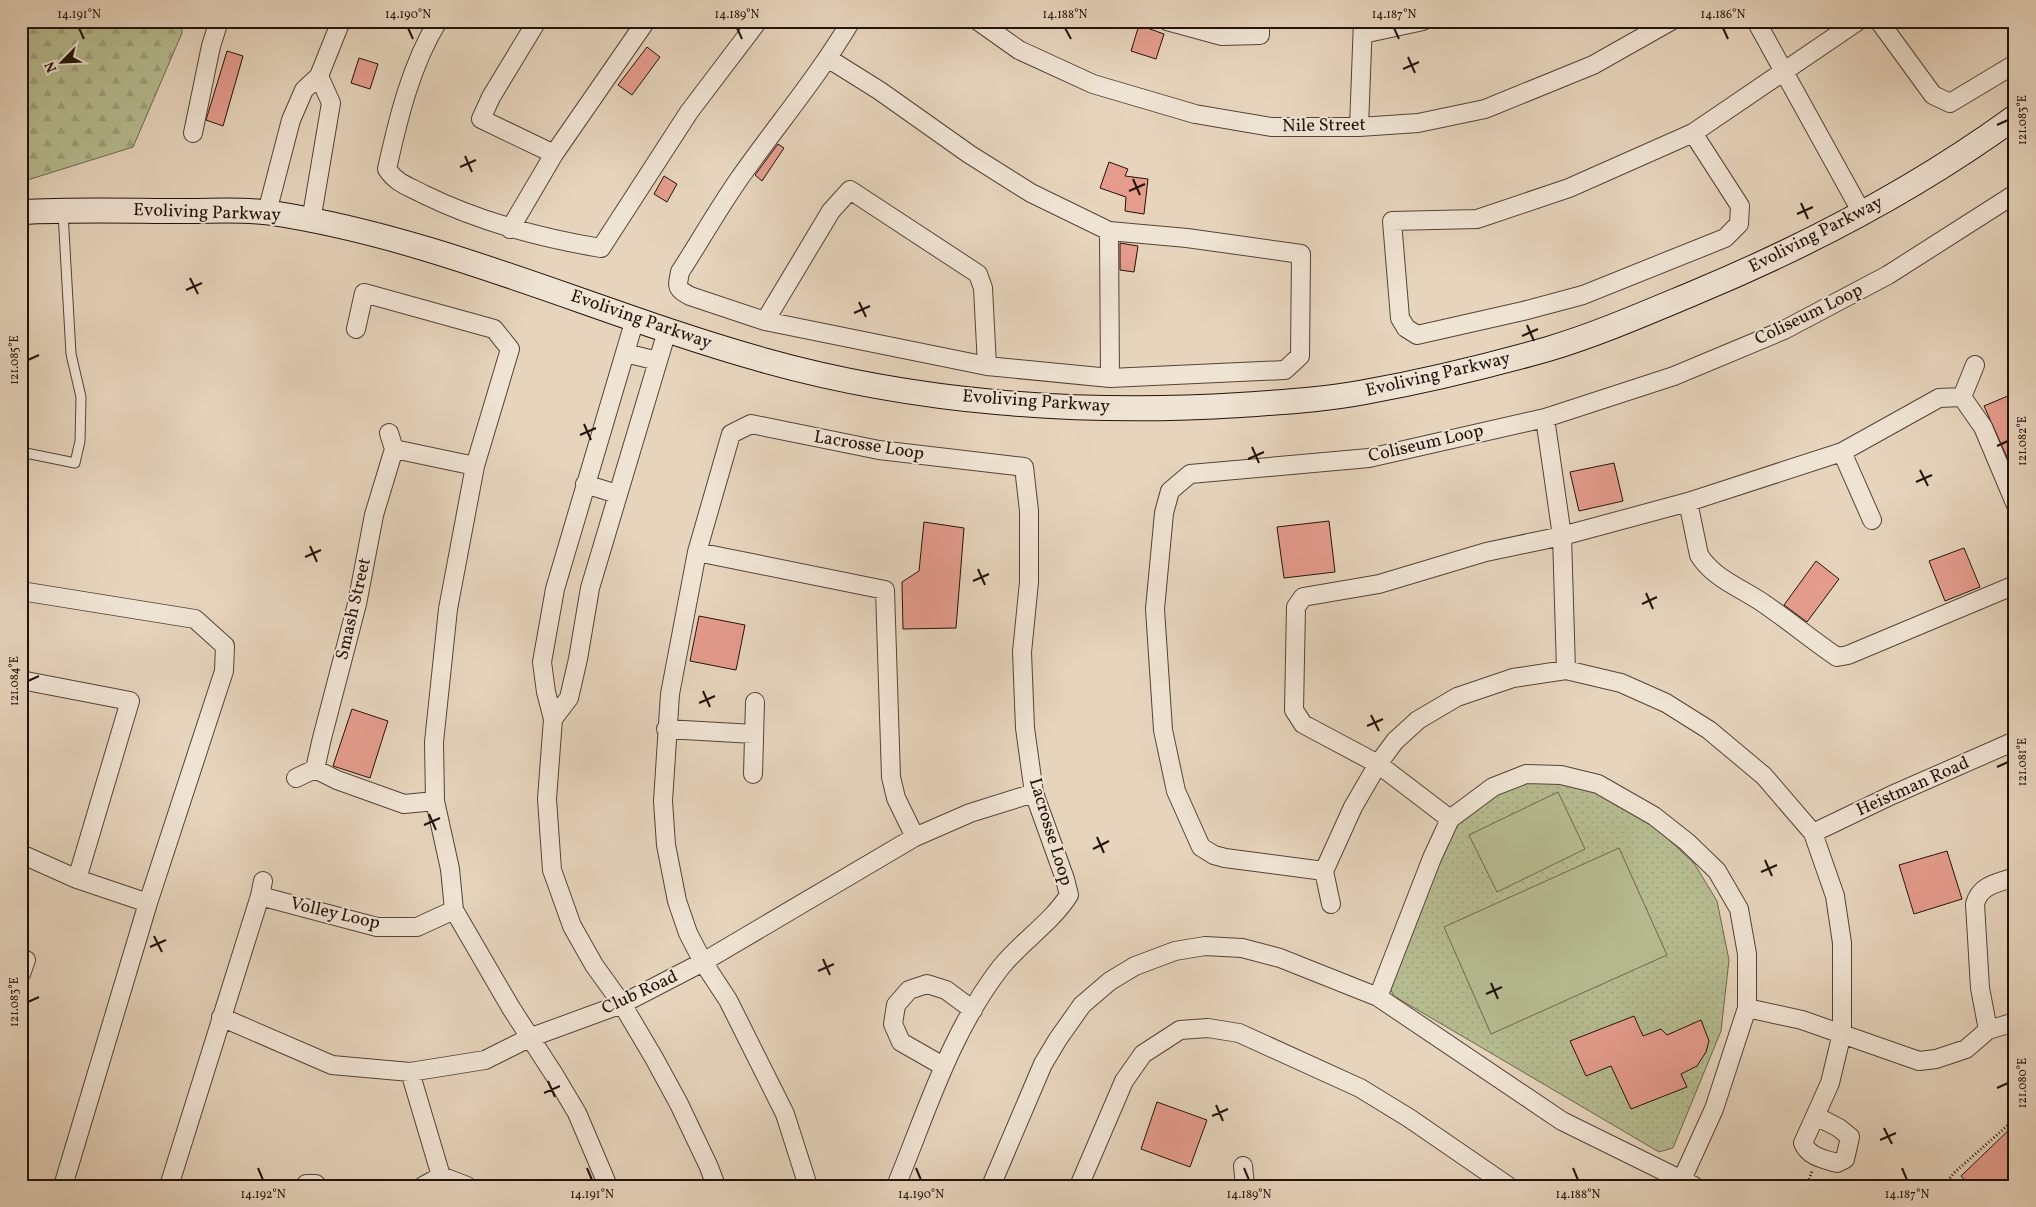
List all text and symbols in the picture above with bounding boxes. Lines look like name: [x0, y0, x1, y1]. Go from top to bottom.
text: 14.191°N: [57, 7, 101, 23]
text: 14.190°N: [385, 7, 431, 23]
text: 14.189°N: [715, 7, 759, 23]
text: 14.188°N: [1043, 7, 1088, 23]
text: 14.187°N: [1372, 7, 1416, 23]
text: 14.186°N: [1701, 7, 1746, 23]
north arrow: [38, 38, 88, 88]
text: N: [41, 58, 62, 75]
text: 121.083°E: [2015, 95, 2031, 145]
street label: Nile Street: [1282, 113, 1366, 139]
street label: Evoliving Parkway: [1745, 190, 1888, 280]
street label: Evoliving Parkway: [133, 198, 281, 228]
street label: Coliseum Loop: [1751, 278, 1867, 352]
street label: Evoliving Parkway: [567, 284, 715, 356]
text: 121.085°E: [7, 335, 23, 385]
street label: Evoliving Parkway: [1363, 346, 1513, 404]
street label: Evoliving Parkway: [961, 384, 1111, 420]
text: 121.082°E: [2015, 416, 2031, 466]
street label: Coliseum Loop: [1366, 419, 1486, 469]
street label: Lacrosse Loop: [812, 425, 926, 467]
street label: Smash Street: [330, 555, 378, 663]
text: 121.084°E: [7, 656, 23, 706]
text: 121.081°E: [2015, 738, 2031, 786]
street label: Heistman Road: [1852, 751, 1974, 823]
street label: Lacrosse Loop: [1022, 775, 1078, 889]
street label: Volley Loop: [288, 892, 382, 936]
street label: Club Road: [598, 964, 682, 1022]
text: 121.083°E: [7, 977, 23, 1027]
text: 121.080°E: [2015, 1058, 2031, 1108]
text: 14.192°N: [240, 1187, 286, 1203]
text: 14.191°N: [570, 1187, 614, 1203]
text: 14.190°N: [898, 1187, 944, 1203]
text: 14.189°N: [1227, 1187, 1271, 1203]
text: 14.188°N: [1556, 1187, 1601, 1203]
text: 14.187°N: [1885, 1187, 1929, 1203]

